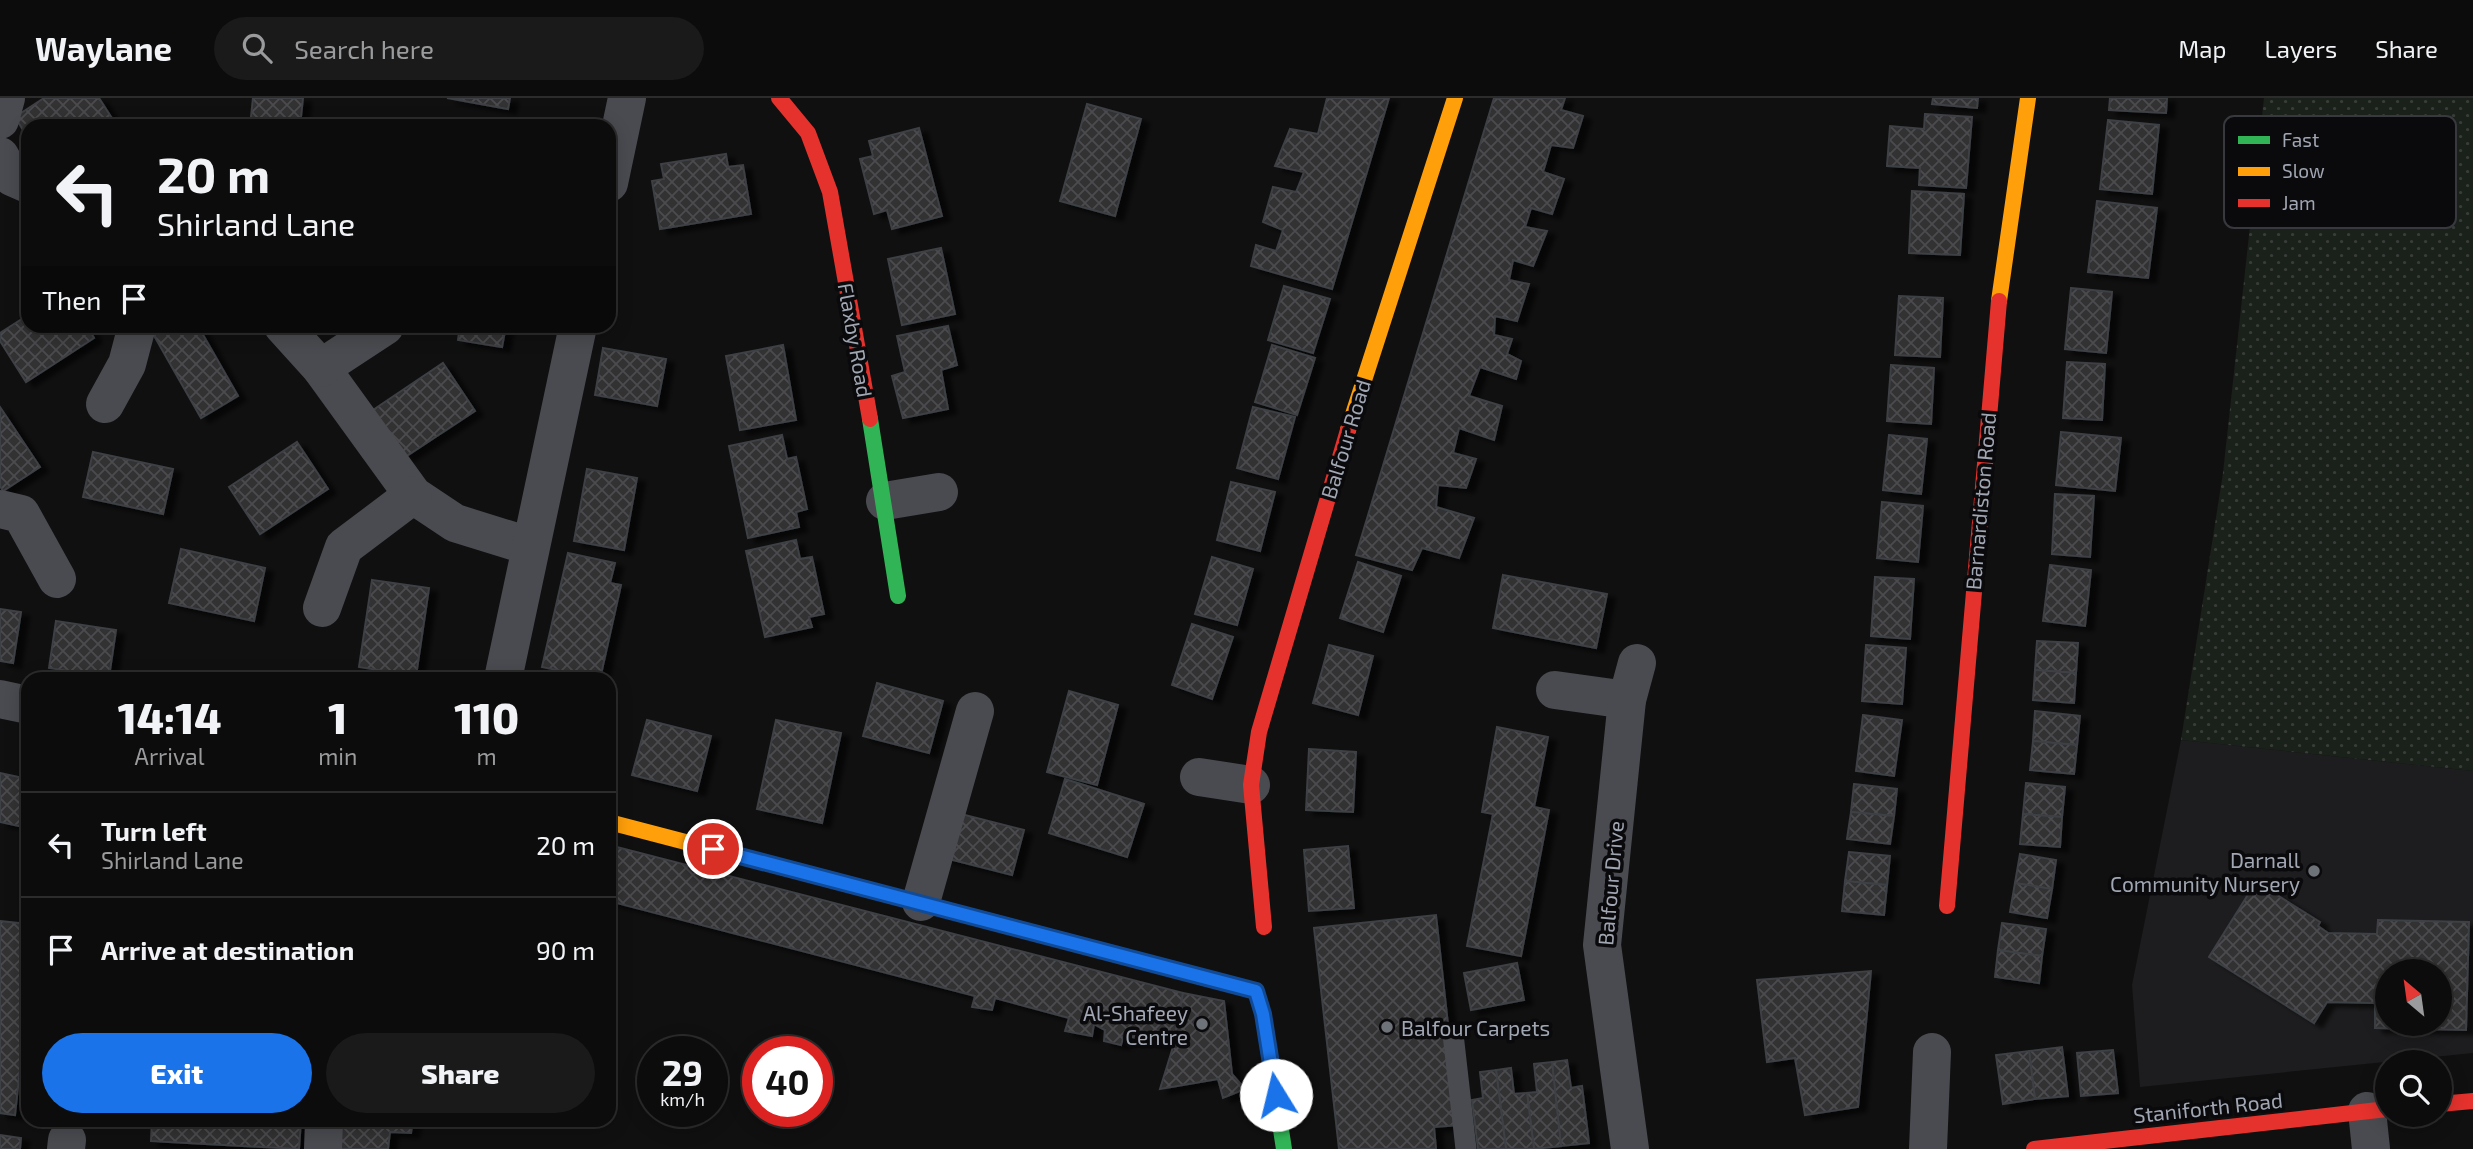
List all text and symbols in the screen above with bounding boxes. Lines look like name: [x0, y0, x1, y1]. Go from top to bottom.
search box: [214, 17, 704, 80]
text: Waylane: [35, 28, 172, 68]
icon: search: [238, 29, 276, 67]
text: Search here: [294, 33, 434, 64]
text: Map: [2178, 34, 2226, 63]
text: Layers: [2264, 34, 2337, 63]
text: Share: [2375, 34, 2438, 63]
legend: [2224, 116, 2456, 228]
text: Fast: [2282, 128, 2319, 151]
text: 20 m: [157, 144, 270, 203]
icon: left: [42, 147, 133, 238]
text: Slow: [2282, 159, 2325, 182]
text: Jam: [2282, 191, 2316, 214]
text: Shirland Lane: [157, 204, 355, 242]
icon: arrive: [115, 280, 153, 318]
street label: Flaxby Road: [834, 281, 878, 399]
text: Then: [42, 284, 101, 315]
street label: Balfour Road: [1315, 376, 1375, 502]
street label: Barnardiston Road: [1960, 411, 2000, 591]
text: 14:14: [118, 692, 221, 742]
text: 1: [328, 692, 347, 742]
text: 110: [454, 692, 519, 742]
text: Arrival: [135, 742, 205, 770]
text: min: [318, 742, 357, 770]
text: m: [477, 742, 497, 770]
text: Turn left: [101, 815, 207, 846]
pin: [683, 819, 743, 879]
street label: Balfour Drive: [1592, 820, 1628, 946]
icon: left: [42, 826, 80, 864]
text: 20 m: [536, 829, 595, 860]
icon: arrive: [694, 830, 732, 868]
text: Shirland Lane: [101, 846, 244, 874]
place label: Darnall Community Nursery: [2110, 847, 2301, 896]
marker: Darnall Community Nursery: [2306, 863, 2322, 879]
icon: arrive: [42, 931, 80, 969]
text: Arrive at destination: [101, 934, 354, 965]
text: 90 m: [536, 934, 595, 965]
north arrow: [2375, 959, 2452, 1036]
map controls: [2375, 959, 2452, 1127]
place label: Al-Shafeey Centre: [1083, 1000, 1188, 1049]
place label: Balfour Carpets: [1401, 1015, 1550, 1040]
marker: Al-Shafeey Centre: [1194, 1016, 1210, 1032]
marker: Balfour Carpets: [1379, 1019, 1395, 1035]
button: Exit: [42, 1033, 312, 1113]
button: Share: [326, 1033, 595, 1113]
speed limit sign: 40: [742, 1036, 833, 1127]
button: search: [2375, 1050, 2452, 1127]
text: 29: [662, 1051, 703, 1093]
position arrow: [1239, 1058, 1313, 1132]
street label: Staniforth Road: [2132, 1087, 2284, 1127]
text: km/h: [660, 1088, 705, 1110]

